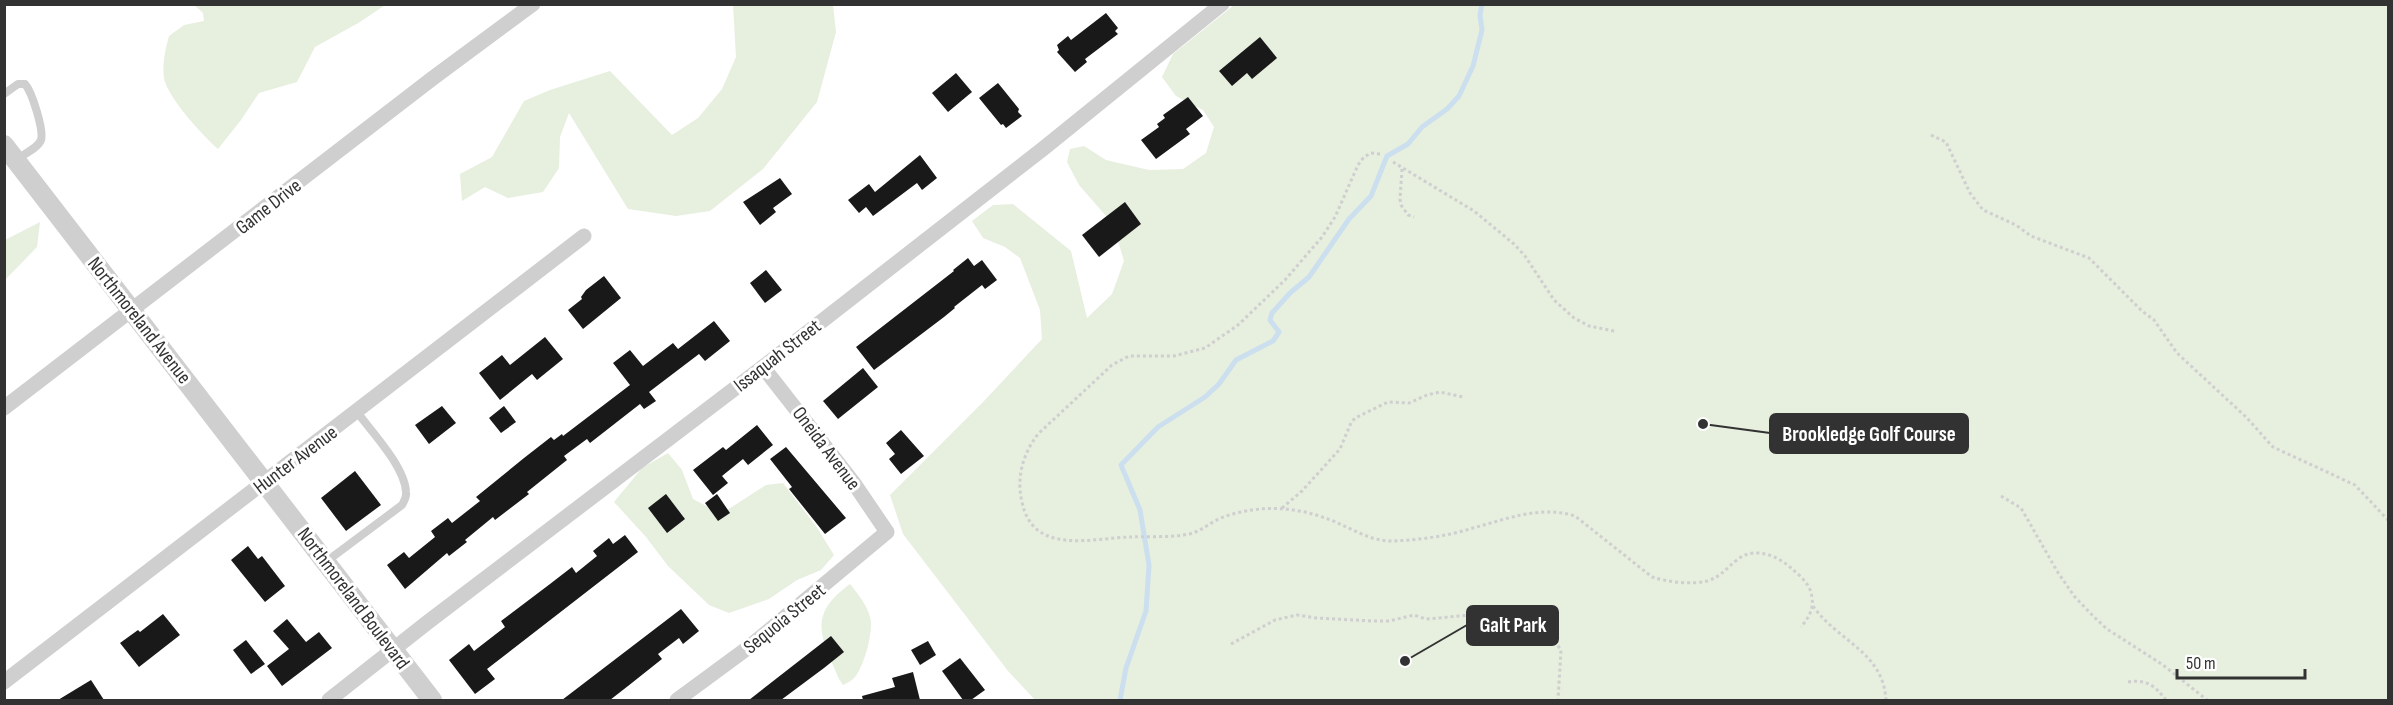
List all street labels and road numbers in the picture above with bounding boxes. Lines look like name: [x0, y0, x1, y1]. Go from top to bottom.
street label: Game Drive: [231, 174, 306, 240]
street label: Northmoreland Avenue: [82, 252, 196, 389]
street label: Issaquah Street: [729, 314, 826, 397]
street label: Oneida Avenue: [787, 402, 865, 495]
street label: Hunter Avenue: [249, 420, 342, 499]
street label: Northmoreland Boulevard: [292, 523, 414, 674]
street label: Sequoia Street: [739, 578, 830, 659]

